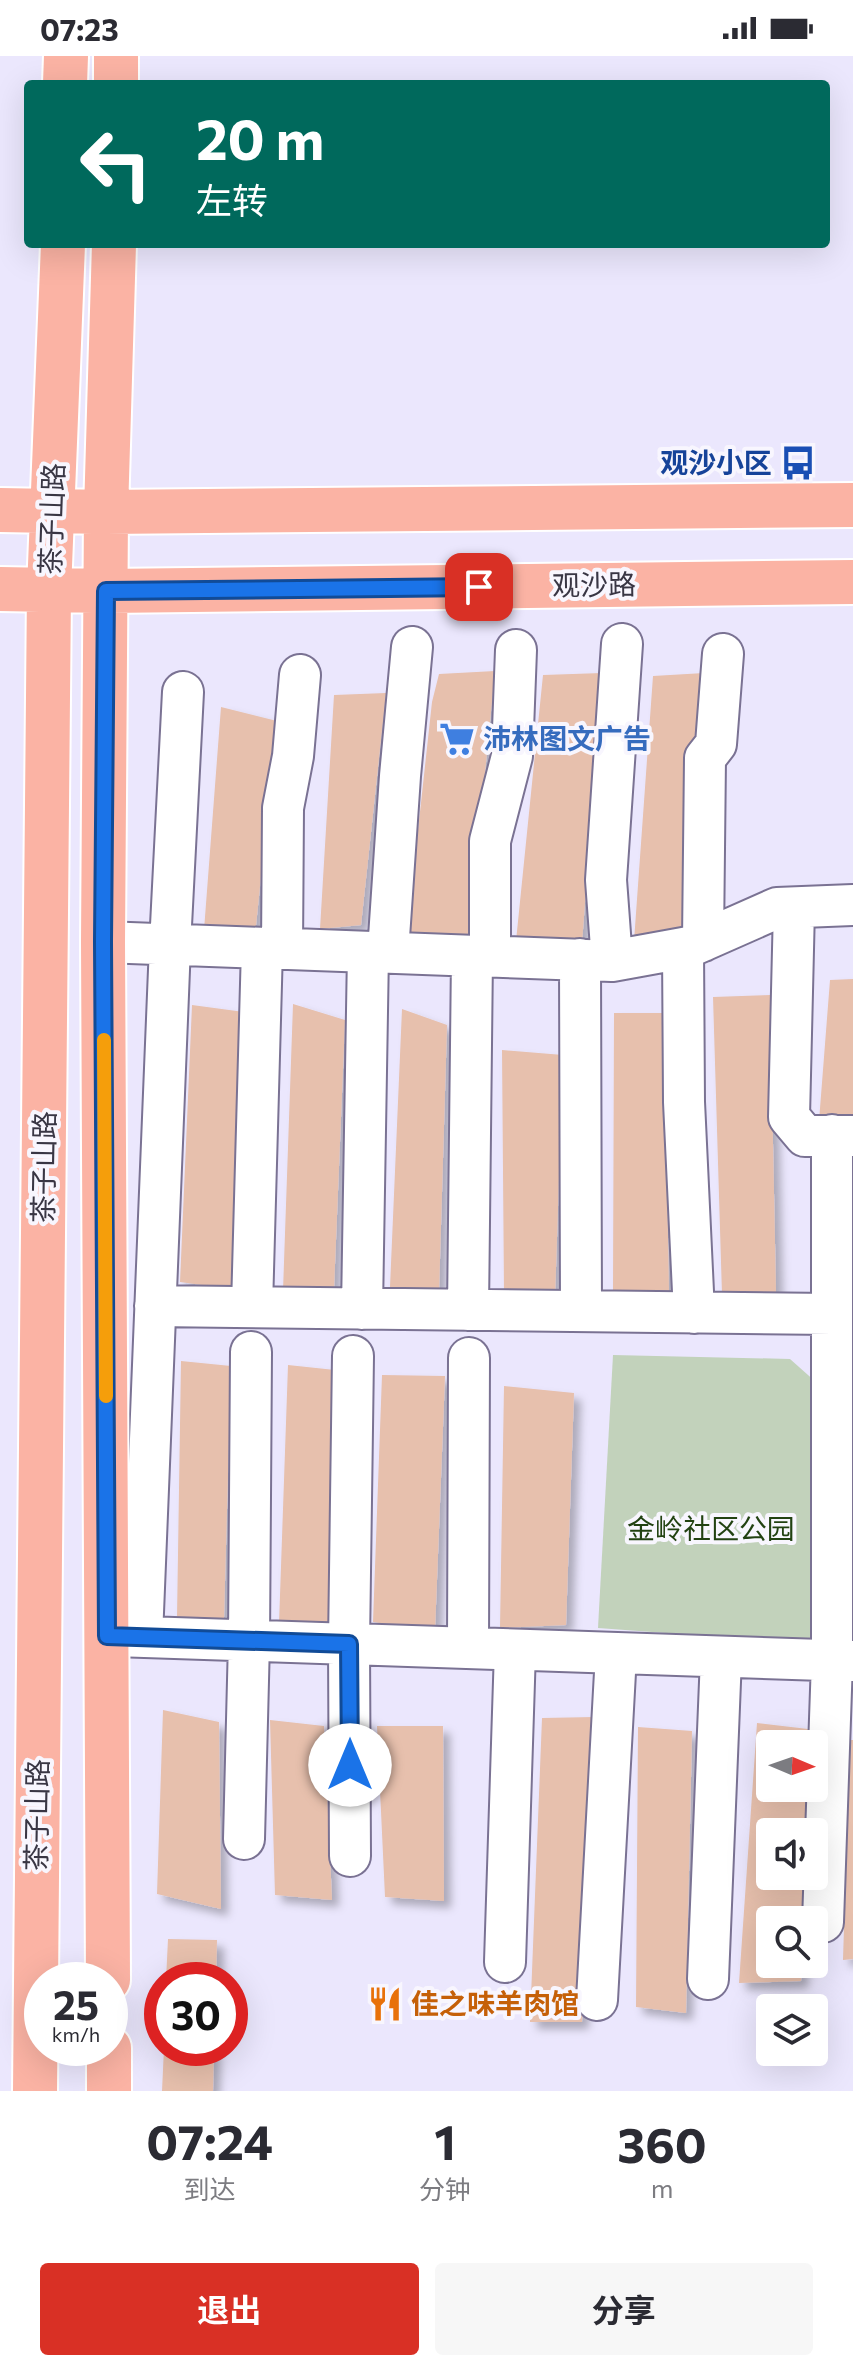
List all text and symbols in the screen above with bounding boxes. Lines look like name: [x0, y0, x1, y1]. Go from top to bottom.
text: 07:23: [40, 10, 119, 47]
text: 20 m: [196, 103, 324, 172]
icon: left: [64, 112, 168, 216]
text: 左转: [196, 177, 268, 221]
bus stop icon: 观沙小区: [779, 444, 817, 482]
place label: 观沙小区: [660, 445, 772, 479]
street label: 茶子山路: [32, 462, 70, 576]
pin: [445, 553, 513, 621]
icon: arrive: [457, 565, 501, 609]
street label: 观沙路: [552, 566, 636, 602]
supermarket icon: 沛林图文广告: [438, 720, 476, 758]
place label: 沛林图文广告: [483, 721, 651, 755]
street label: 茶子山路: [25, 1111, 61, 1223]
park label: 金岭社区公园: [627, 1511, 795, 1545]
position arrow: [308, 1723, 392, 1807]
north arrow: [756, 1730, 828, 1802]
map controls: [756, 1730, 828, 2066]
street label: 茶子山路: [18, 1759, 54, 1871]
button: sound: [756, 1818, 828, 1890]
button: search: [756, 1906, 828, 1978]
speed limit sign: 30: [144, 1962, 248, 2066]
text: 25: [53, 1979, 99, 2028]
restaurant icon: 佳之味羊肉馆: [366, 1985, 404, 2023]
place label: 佳之味羊肉馆: [411, 1986, 579, 2020]
button: layers: [756, 1994, 828, 2066]
text: km/h: [52, 2022, 100, 2046]
text: 07:24: [146, 2111, 273, 2170]
text: 1: [434, 2111, 456, 2170]
text: 360: [617, 2114, 707, 2173]
text: m: [651, 2172, 673, 2203]
text: 到达: [184, 2173, 236, 2204]
text: 分钟: [419, 2173, 471, 2204]
button: 退出: [40, 2263, 419, 2355]
button: 分享: [435, 2263, 813, 2355]

